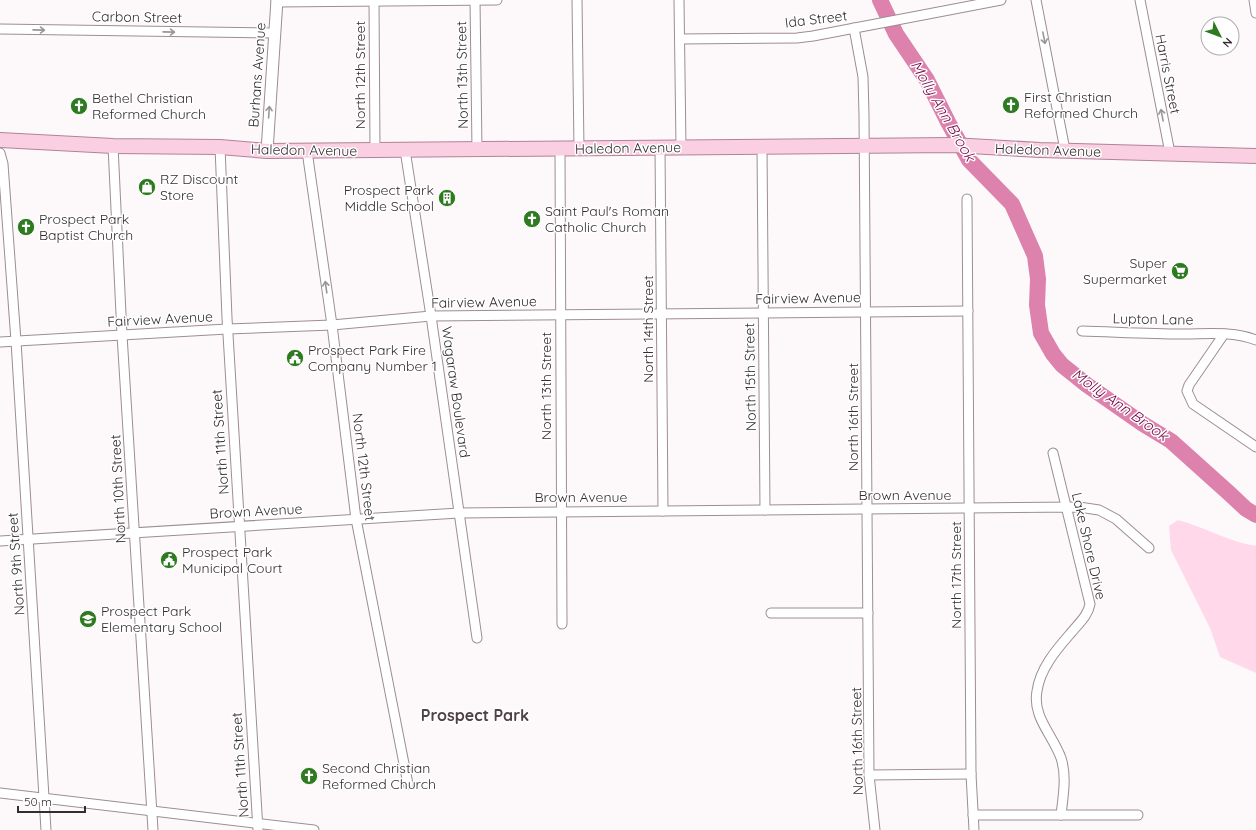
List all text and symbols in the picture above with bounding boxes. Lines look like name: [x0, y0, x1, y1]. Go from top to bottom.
street label: Ida Street: [784, 6, 848, 32]
street label: Carbon Street: [92, 7, 182, 27]
north arrow: [1200, 16, 1240, 56]
street label: North 12th Street: [351, 21, 369, 129]
street label: North 13th Street: [452, 21, 472, 129]
street label: Burhans Avenue: [244, 22, 270, 128]
one-way arrow: [32, 26, 45, 34]
one-way arrow: [162, 28, 175, 36]
one-way arrow: [1040, 31, 1048, 44]
street label: Harris Street: [1151, 33, 1185, 116]
text: N: [1220, 35, 1235, 50]
water label: Molly Ann Brook: [907, 57, 981, 166]
place label: First Christian Reformed Church: [1024, 88, 1138, 122]
place label: Bethel Christian Reformed Church: [92, 89, 206, 123]
church icon: First Christian Reformed Church: [1001, 95, 1021, 115]
church icon: Bethel Christian Reformed Church: [69, 96, 89, 116]
one-way arrow: [266, 106, 273, 119]
one-way arrow: [1158, 109, 1166, 122]
street label: Haledon Avenue: [575, 138, 681, 158]
street label: Haledon Avenue: [995, 139, 1102, 161]
street label: Haledon Avenue: [251, 140, 357, 160]
place label: RZ Discount Store: [160, 170, 239, 204]
shop icon: RZ Discount Store: [137, 177, 157, 197]
place label: Prospect Park Middle School: [344, 181, 434, 215]
building icon: Prospect Park Middle School: [437, 188, 457, 208]
place label: Saint Paul's Roman Catholic Church: [545, 202, 669, 236]
church icon: Saint Paul's Roman Catholic Church: [522, 209, 542, 229]
place label: Prospect Park Baptist Church: [39, 210, 133, 244]
church icon: Prospect Park Baptist Church: [16, 217, 36, 237]
place label: Super Supermarket: [1083, 254, 1168, 288]
supermarket icon: Super Supermarket: [1170, 261, 1190, 281]
street label: North 14th Street: [639, 275, 657, 383]
one-way arrow: [322, 281, 330, 294]
street label: Fairview Avenue: [755, 288, 861, 308]
street label: Fairview Avenue: [431, 292, 537, 312]
street label: Fairview Avenue: [107, 307, 213, 331]
street label: Lupton Lane: [1112, 309, 1194, 329]
street label: North 15th Street: [740, 323, 760, 431]
street label: Wagaraw Boulevard: [438, 325, 474, 459]
street label: North 13th Street: [537, 332, 555, 440]
place label: Prospect Park Fire Company Number 1: [308, 341, 437, 375]
public building icon: Prospect Park Fire Company Number 1: [285, 348, 305, 368]
street label: North 16th Street: [844, 363, 862, 471]
water label: Molly Ann Brook: [1068, 364, 1174, 446]
street label: North 11th Street: [207, 388, 233, 495]
street label: North 12th Street: [348, 412, 380, 522]
street label: North 10th Street: [106, 434, 130, 544]
street label: Brown Avenue: [859, 486, 952, 504]
street label: Brown Avenue: [535, 488, 628, 506]
street label: Lake Shore Drive: [1068, 491, 1110, 602]
street label: Brown Avenue: [209, 500, 303, 522]
street label: North 9th Street: [3, 512, 29, 616]
street label: North 17th Street: [947, 521, 965, 629]
place label: Prospect Park Municipal Court: [182, 543, 283, 577]
public building icon: Prospect Park Municipal Court: [159, 550, 179, 570]
place label: Prospect Park Elementary School: [101, 602, 222, 636]
school or university icon: Prospect Park Elementary School: [78, 609, 98, 629]
street label: North 16th Street: [847, 687, 867, 795]
district label: Prospect Park: [421, 705, 529, 725]
street label: North 11th Street: [227, 711, 253, 818]
place label: Second Christian Reformed Church: [322, 759, 436, 793]
church icon: Second Christian Reformed Church: [299, 766, 319, 786]
scale bar: [18, 788, 85, 814]
text: 50 m: [24, 794, 52, 809]

